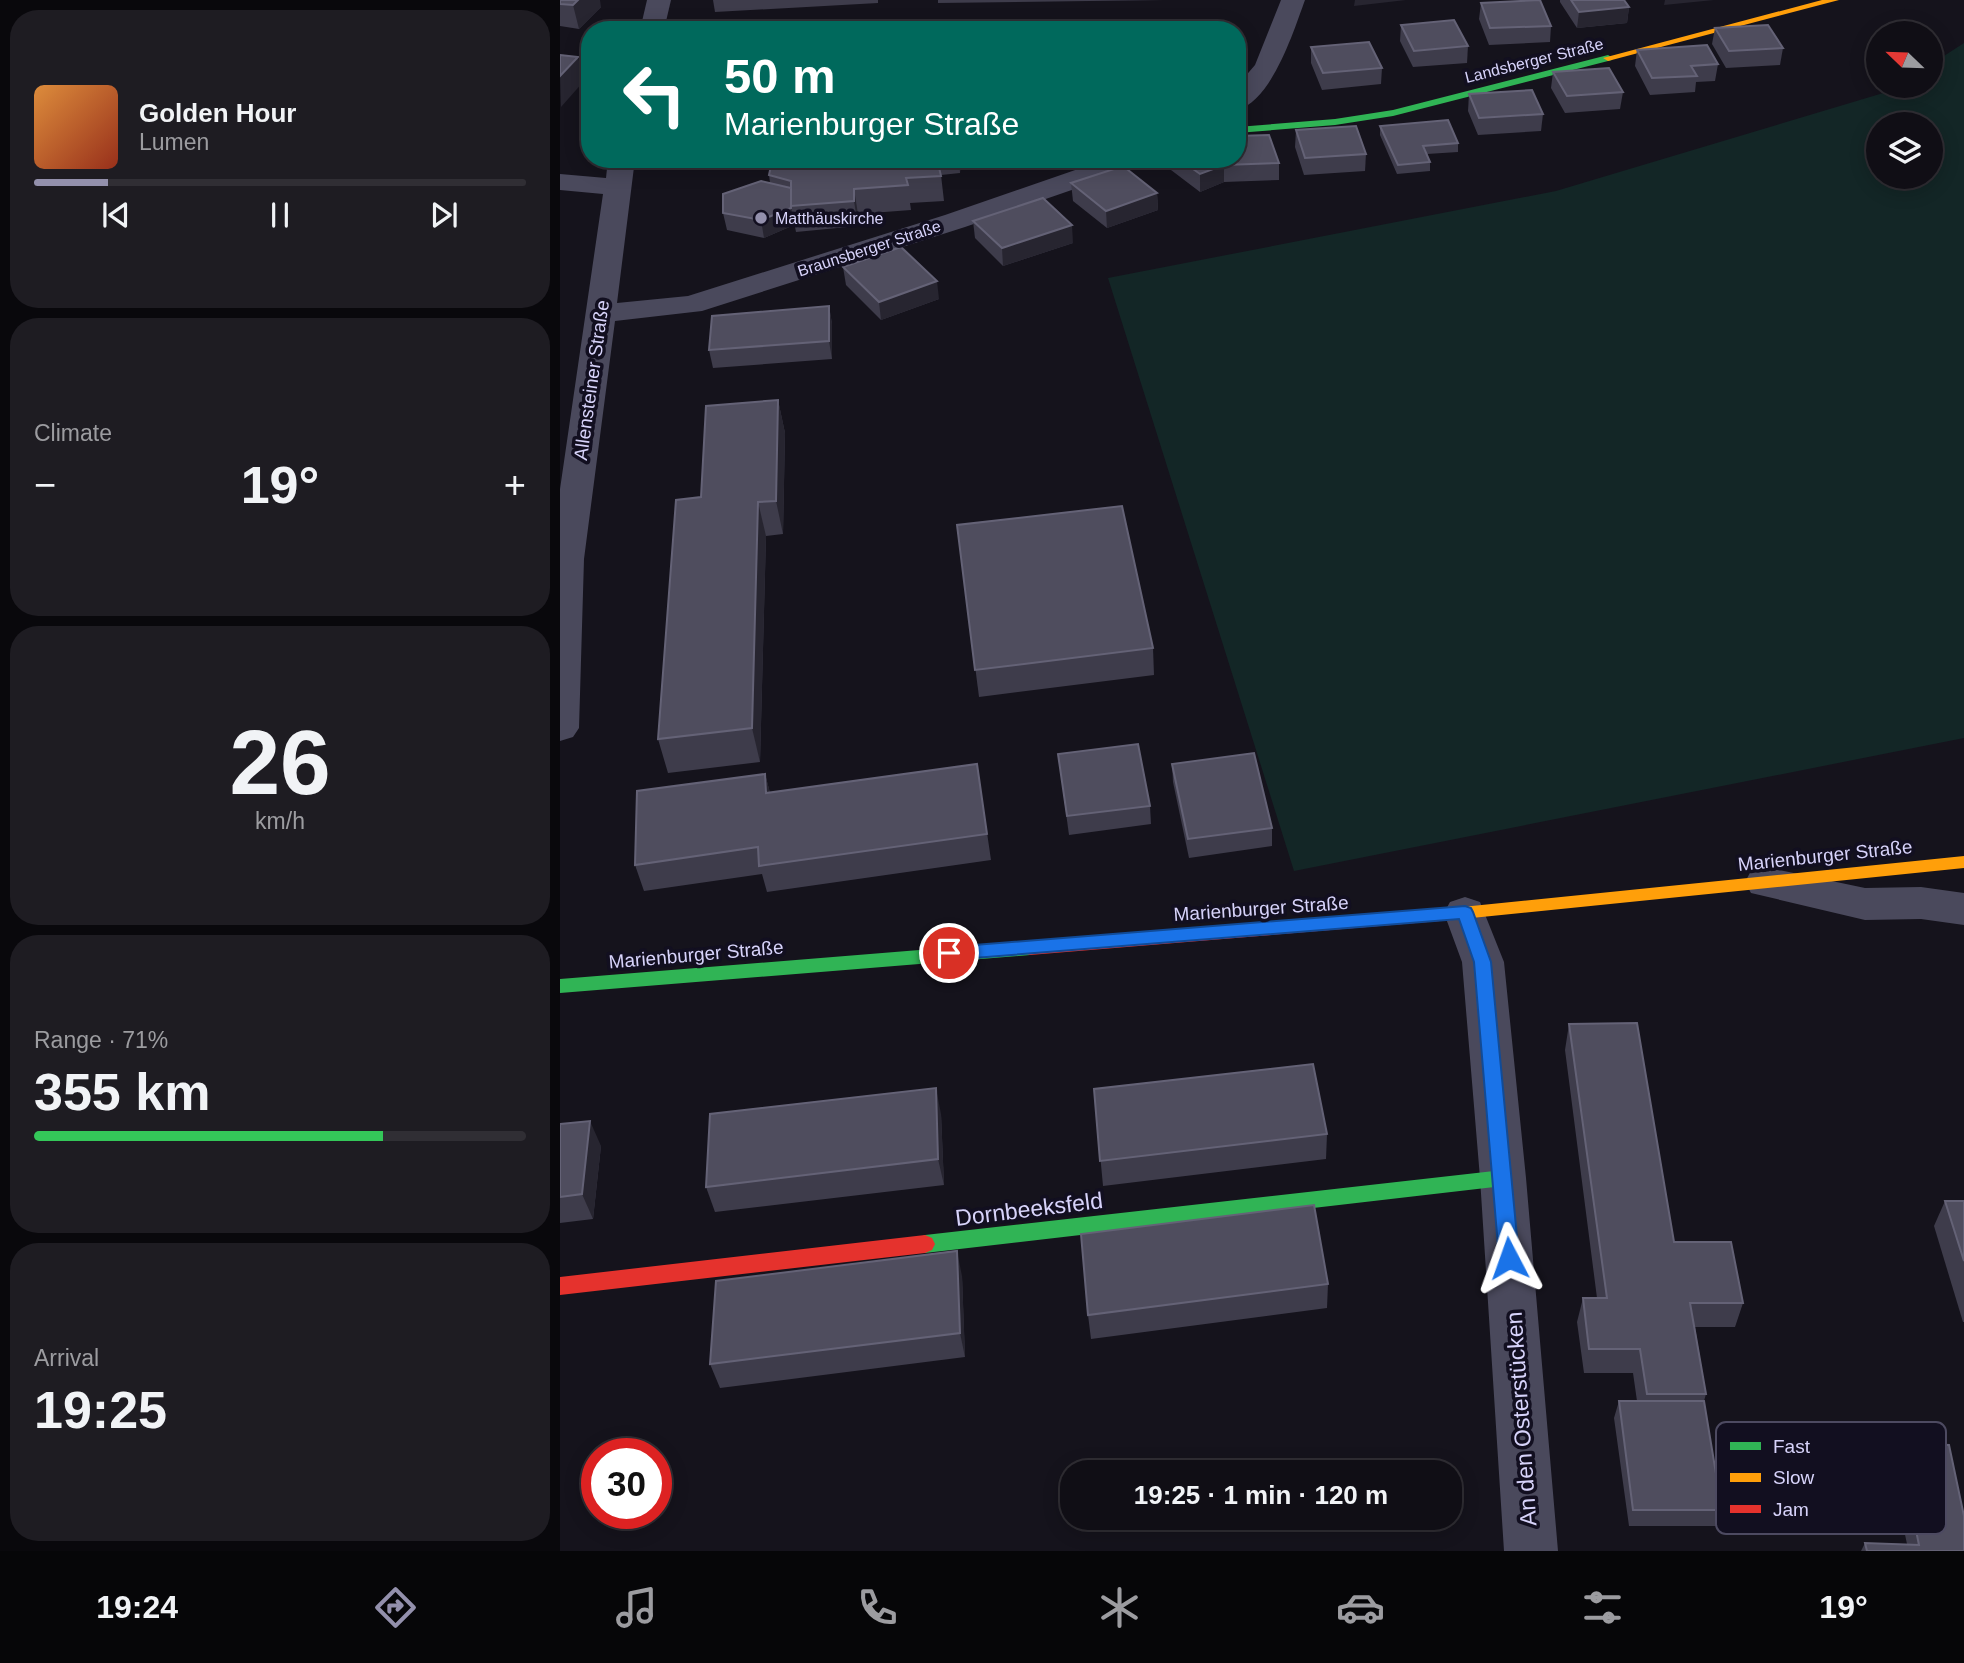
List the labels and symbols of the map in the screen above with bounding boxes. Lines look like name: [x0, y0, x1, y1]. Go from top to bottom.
north arrow: [1866, 21, 1942, 98]
street label: Landsberger Straße: [1463, 35, 1605, 86]
marker: Matthäuskirche: [753, 210, 769, 226]
place label: Matthäuskirche: [775, 210, 884, 227]
street label: Braunsberger Straße: [795, 217, 943, 280]
street label: Allensteiner Straße: [570, 299, 613, 462]
street label: Marienburger Straße: [1737, 836, 1913, 875]
street label: Marienburger Straße: [1173, 892, 1349, 925]
pin: [919, 923, 979, 983]
street label: Marienburger Straße: [608, 936, 784, 973]
street label: Dornbeeksfeld: [954, 1187, 1104, 1231]
position arrow: [1472, 1221, 1546, 1295]
street label: An den Osterstücken: [1501, 1311, 1541, 1527]
legend: [1716, 1422, 1946, 1534]
text: Fast: [1773, 1436, 1811, 1457]
speed limit sign: 30: [581, 1438, 672, 1529]
text: Slow: [1773, 1467, 1814, 1488]
text: Jam: [1773, 1499, 1809, 1520]

